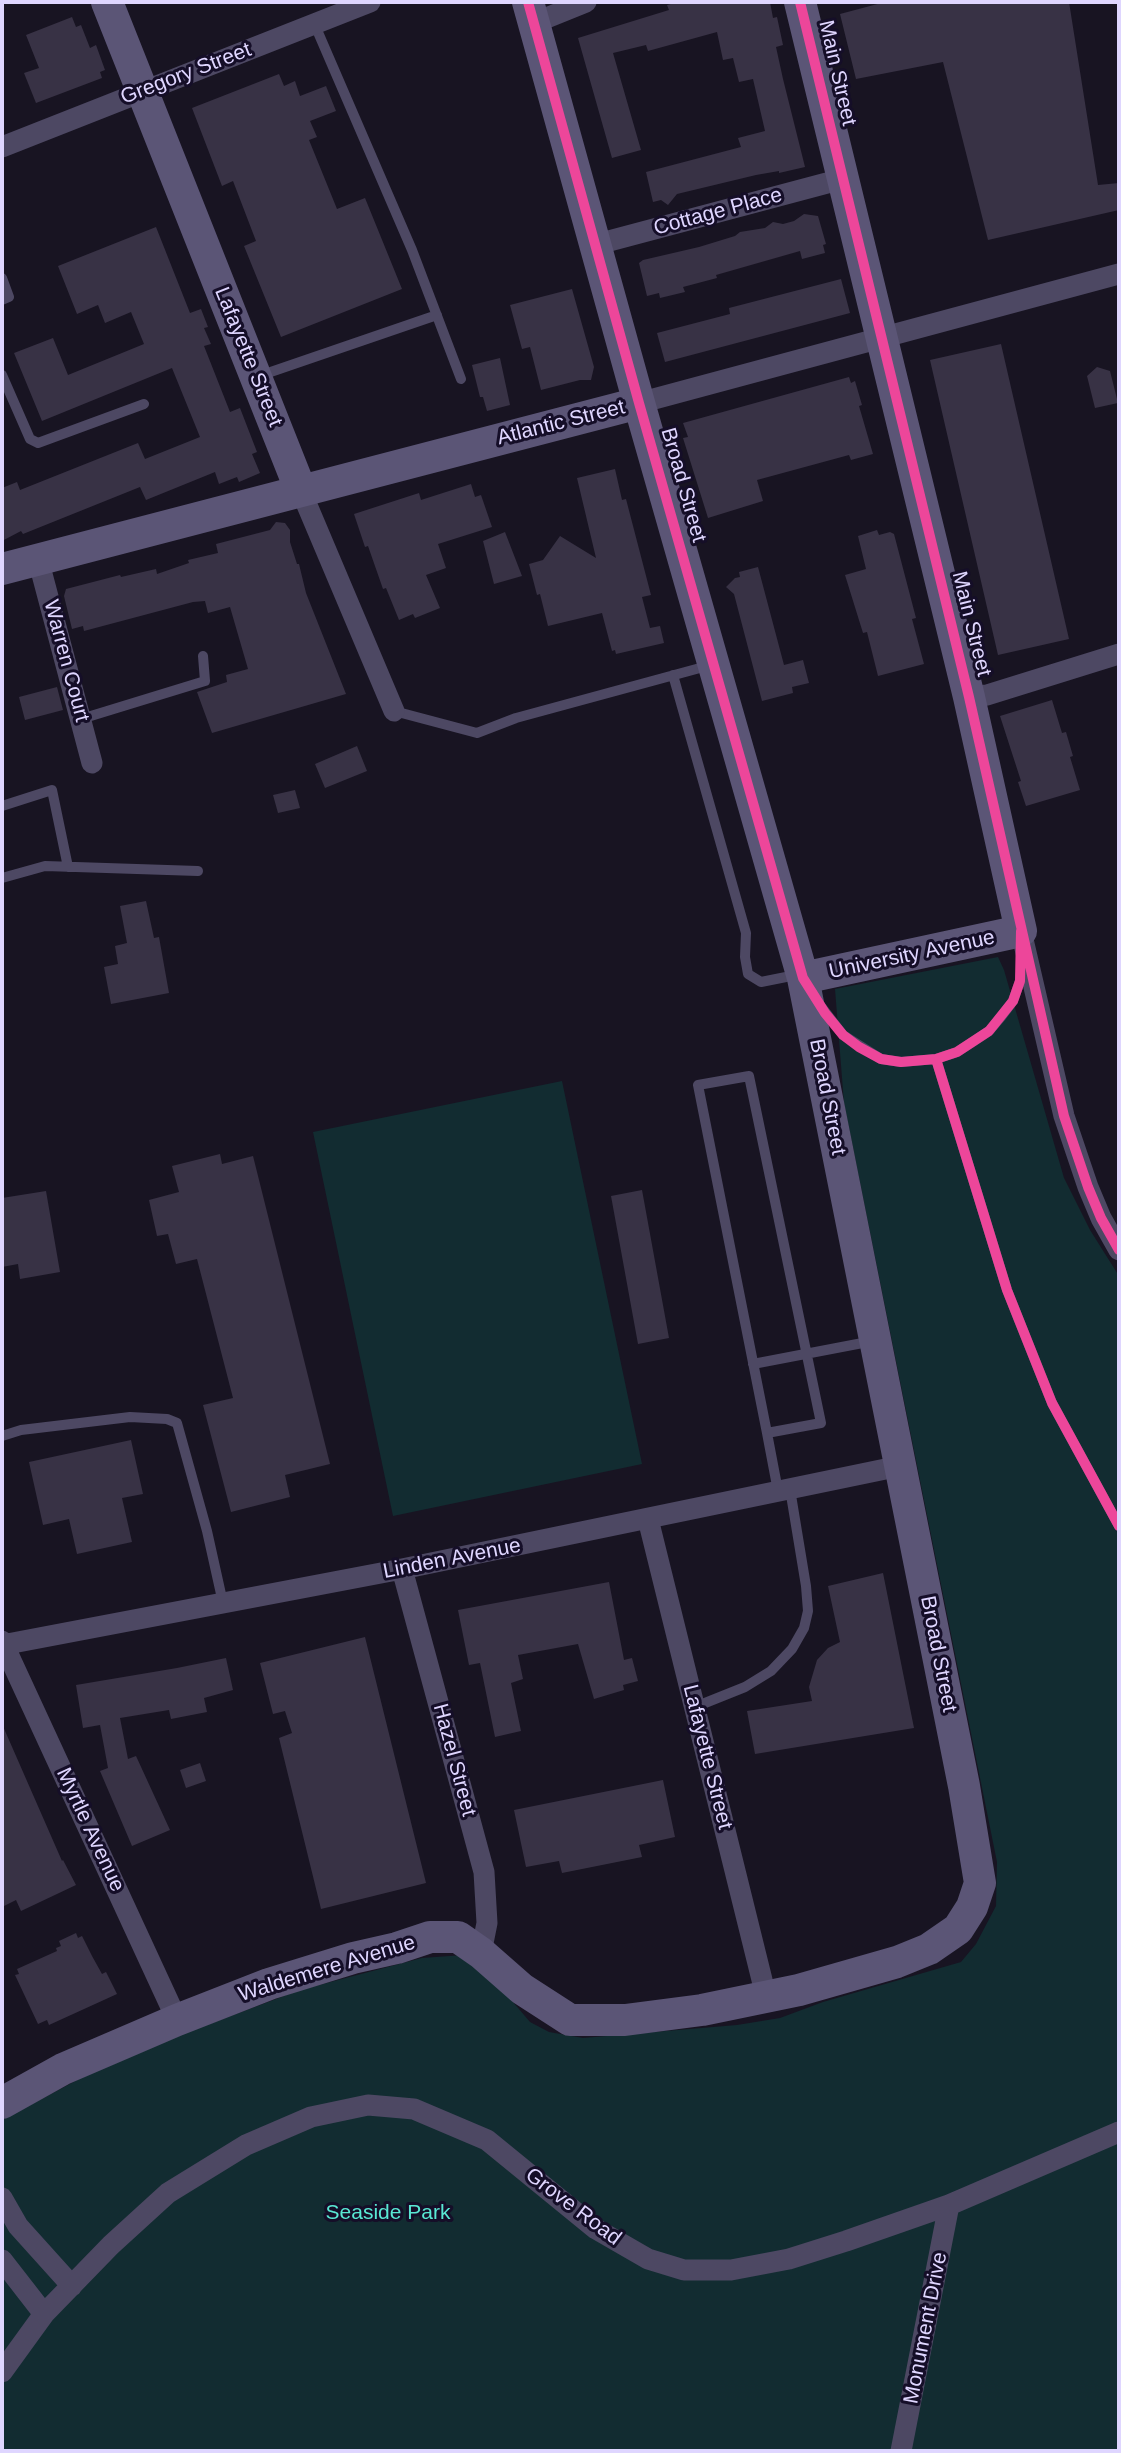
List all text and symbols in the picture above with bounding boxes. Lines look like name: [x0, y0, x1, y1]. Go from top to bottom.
street label: Main Street: [813, 18, 861, 128]
street label: Gregory Street: [117, 38, 255, 110]
street label: Cottage Place: [651, 183, 785, 241]
street label: Lafayette Street: [209, 284, 287, 430]
street label: Atlantic Street: [495, 395, 627, 451]
street label: Broad Street: [655, 425, 711, 545]
street label: Main Street: [946, 569, 996, 679]
street label: Warren Court: [38, 597, 94, 725]
street label: University Avenue: [827, 925, 997, 985]
street label: Broad Street: [803, 1037, 851, 1157]
street label: Linden Avenue: [381, 1533, 523, 1585]
street label: Broad Street: [914, 1594, 962, 1714]
street label: Lafayette Street: [677, 1682, 737, 1832]
street label: Hazel Street: [427, 1701, 481, 1819]
street label: Myrtle Avenue: [50, 1764, 130, 1896]
street label: Waldemere Avenue: [236, 1930, 418, 2008]
street label: Grove Road: [520, 2163, 626, 2251]
park label: Seaside Park: [326, 2200, 450, 2226]
street label: Monument Drive: [899, 2250, 953, 2406]

